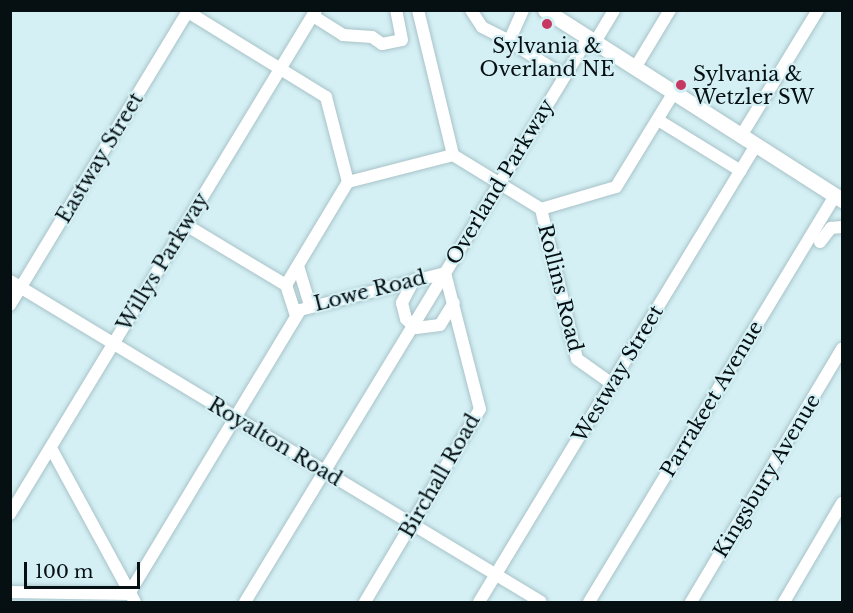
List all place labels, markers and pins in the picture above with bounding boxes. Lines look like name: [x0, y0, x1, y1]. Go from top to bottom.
marker: Sylvania & Overland NE: [540, 17, 554, 31]
place label: Sylvania & Overland NE: [480, 34, 614, 81]
place label: Sylvania & Wetzler SW: [693, 62, 815, 109]
marker: Sylvania & Wetzler SW: [674, 78, 688, 92]

